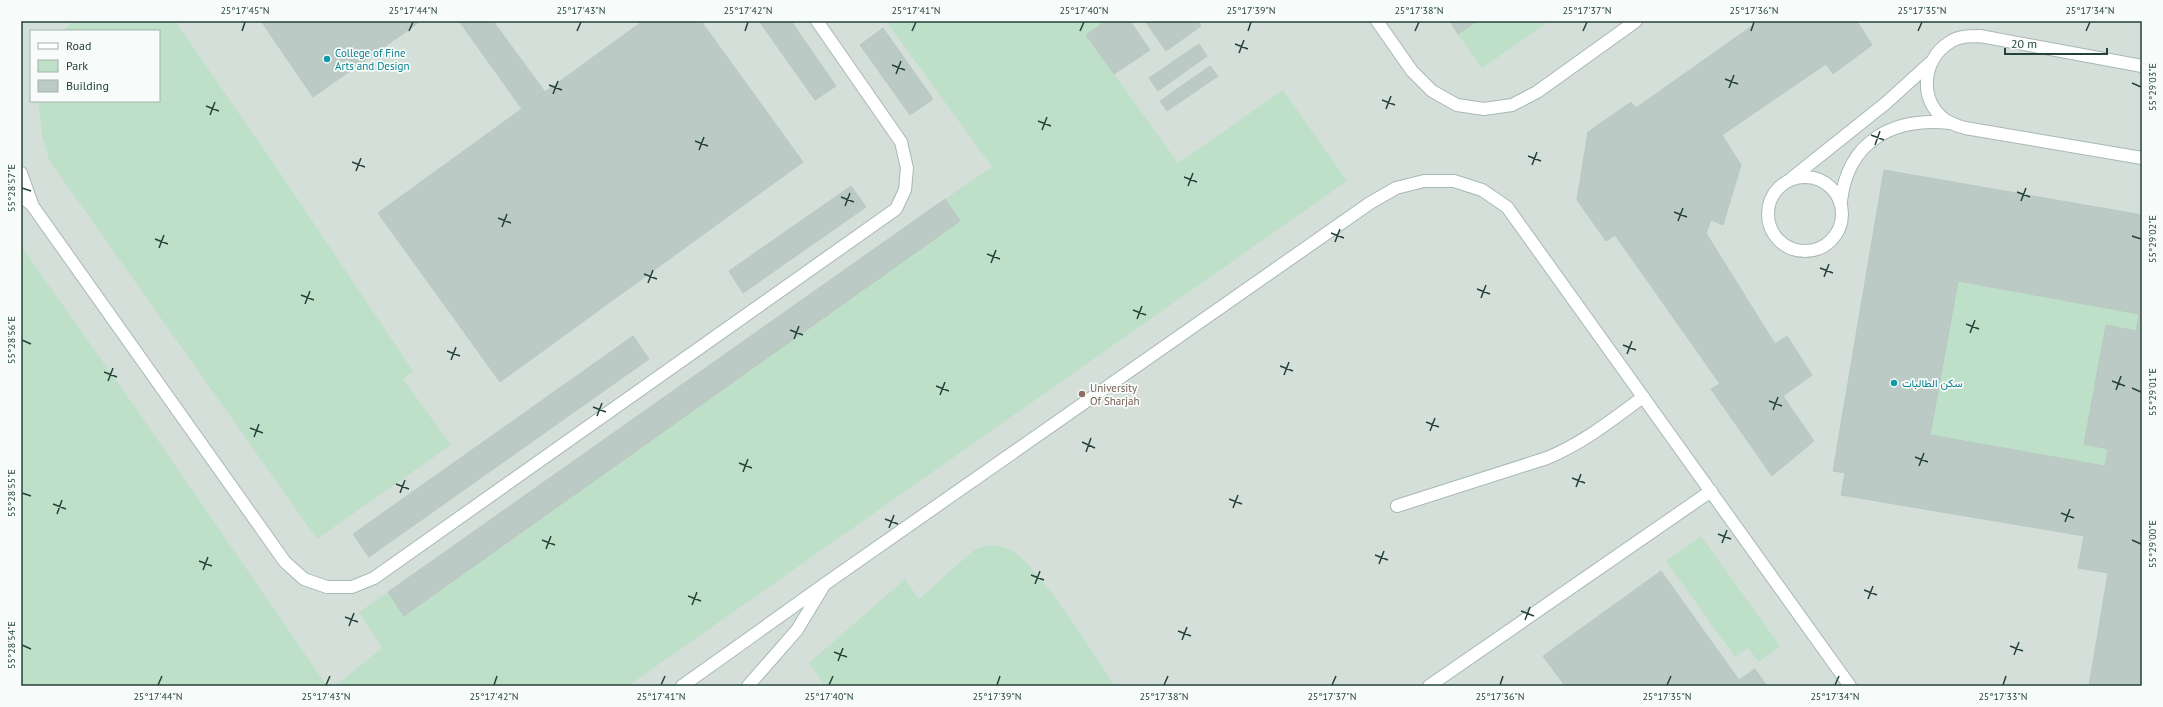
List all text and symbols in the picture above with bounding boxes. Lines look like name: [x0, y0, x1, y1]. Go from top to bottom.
text: 25°17'45"N: [220, 4, 270, 17]
text: 25°17'44"N: [388, 4, 438, 17]
text: 25°17'43"N: [556, 4, 606, 17]
text: 25°17'42"N: [723, 4, 773, 17]
text: 25°17'41"N: [891, 4, 941, 17]
text: 25°17'40"N: [1059, 4, 1109, 17]
text: 25°17'39"N: [1226, 4, 1276, 17]
text: 25°17'38"N: [1394, 4, 1444, 17]
text: 25°17'37"N: [1562, 4, 1612, 17]
text: 25°17'36"N: [1729, 4, 1779, 17]
text: 25°17'35"N: [1897, 4, 1947, 17]
text: 25°17'34"N: [2065, 4, 2115, 17]
legend: [30, 30, 160, 102]
scale bar: [2005, 30, 2107, 56]
text: 20 m: [2011, 36, 2037, 51]
text: Road: [66, 38, 91, 53]
place label: College of Fine Arts and Design: [335, 46, 409, 73]
marker: College of Fine Arts and Design: [322, 54, 332, 64]
text: Park: [66, 58, 88, 73]
text: 55°29'03"E: [2146, 63, 2159, 111]
text: Building: [66, 78, 109, 93]
text: 55°28'57"E: [5, 164, 18, 212]
text: 55°29'02"E: [2146, 215, 2159, 263]
text: 55°28'56"E: [5, 316, 18, 364]
text: 55°29'01"E: [2146, 368, 2159, 416]
place label: سكن الطالبات: [1902, 376, 1963, 390]
marker: سكن الطالبات: [1889, 378, 1899, 388]
place label: University Of Sharjah: [1090, 381, 1139, 408]
marker: University Of Sharjah: [1077, 389, 1087, 399]
text: 55°28'55"E: [5, 469, 18, 517]
text: 55°29'00"E: [2146, 520, 2159, 568]
text: 55°28'54"E: [5, 621, 18, 669]
text: 25°17'44"N: [133, 690, 183, 703]
text: 25°17'43"N: [301, 690, 351, 703]
text: 25°17'42"N: [469, 690, 519, 703]
text: 25°17'41"N: [636, 690, 686, 703]
text: 25°17'40"N: [804, 690, 854, 703]
text: 25°17'39"N: [972, 690, 1022, 703]
text: 25°17'38"N: [1139, 690, 1189, 703]
text: 25°17'37"N: [1307, 690, 1357, 703]
text: 25°17'36"N: [1475, 690, 1525, 703]
text: 25°17'35"N: [1642, 690, 1692, 703]
text: 25°17'34"N: [1810, 690, 1860, 703]
text: 25°17'33"N: [1978, 690, 2028, 703]

